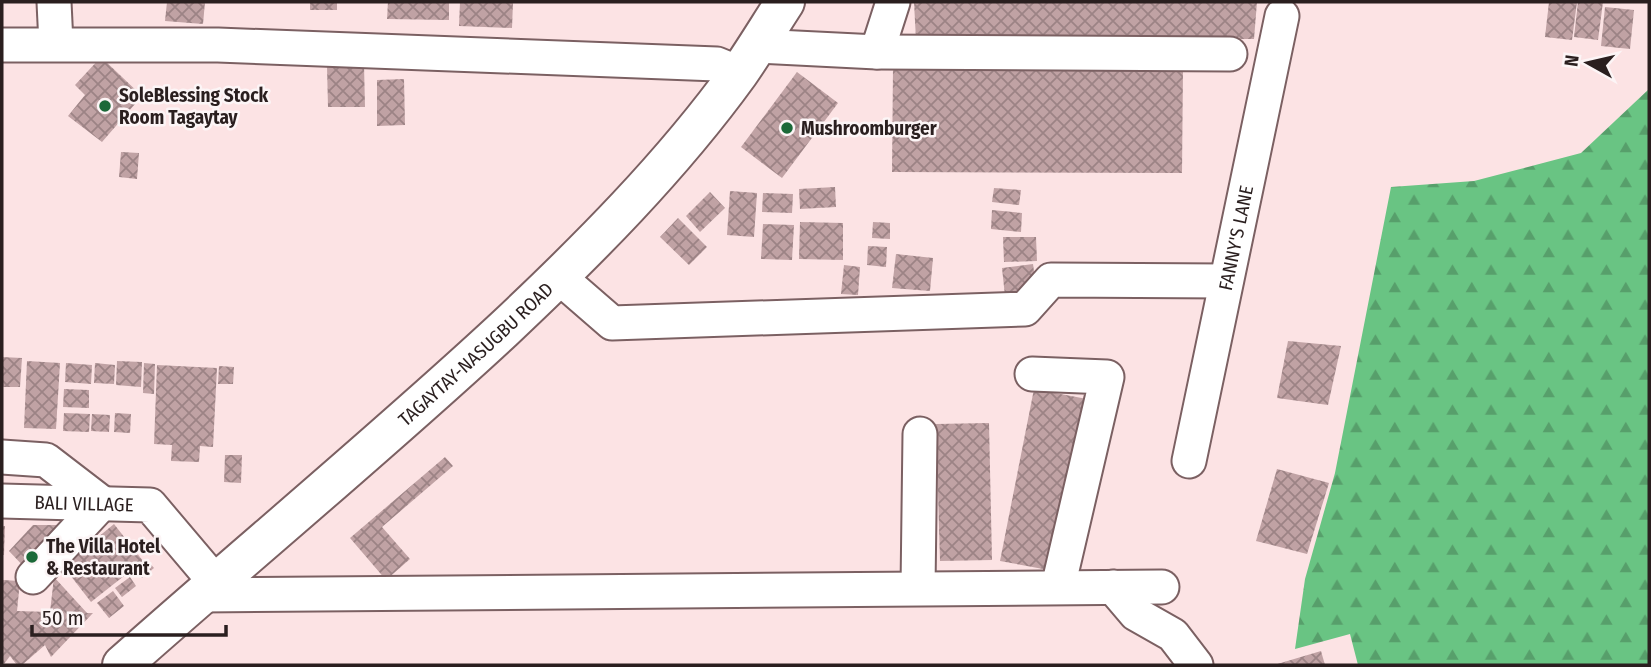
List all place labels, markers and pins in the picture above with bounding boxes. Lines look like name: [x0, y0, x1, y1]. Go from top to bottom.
place label: SoleBlessing Stock Room Tagaytay: [119, 84, 268, 129]
marker: SoleBlessing Stock Room Tagaytay: [97, 98, 113, 114]
place label: Mushroomburger: [801, 117, 938, 140]
marker: Mushroomburger: [779, 120, 795, 136]
place label: The Villa Hotel & Restaurant: [46, 535, 161, 580]
marker: The Villa Hotel & Restaurant: [24, 549, 40, 565]

